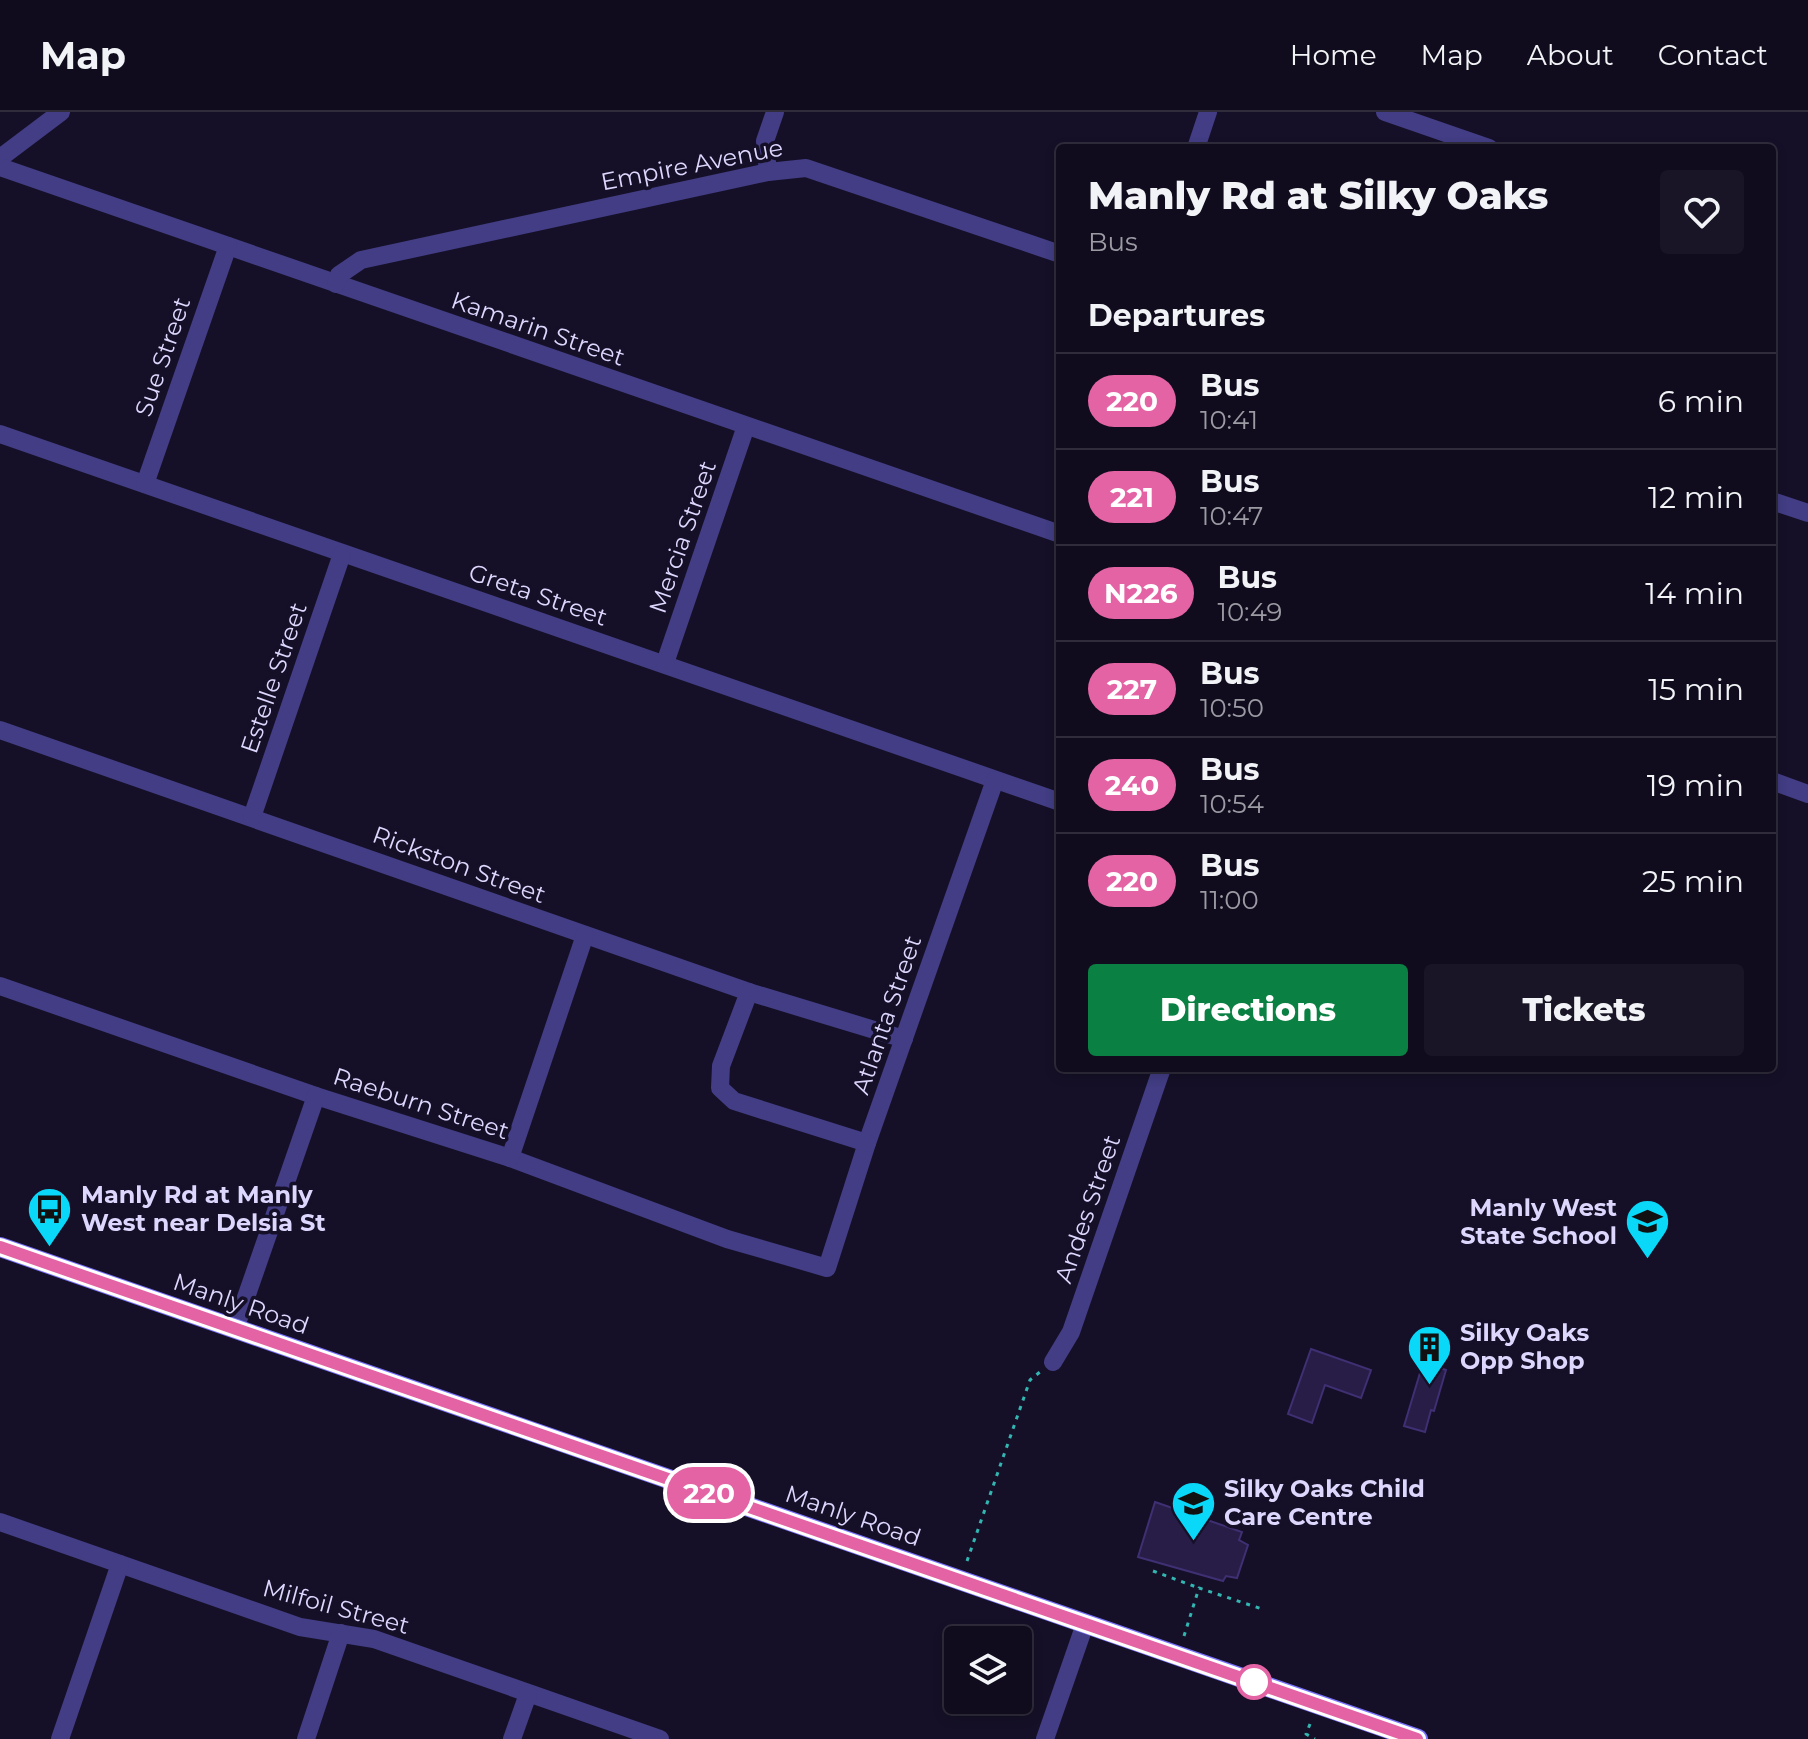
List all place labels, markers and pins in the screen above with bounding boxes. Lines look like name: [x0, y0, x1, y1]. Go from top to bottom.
place label: Manly Rd at Manly West near Delsia St: [81, 1180, 326, 1237]
bus stop icon: Manly Rd at Manly West near Delsia St: [26, 1185, 74, 1248]
place label: Manly West State School: [1460, 1193, 1618, 1250]
school or university icon: Manly West State School: [1624, 1198, 1672, 1261]
place label: Silky Oaks Opp Shop: [1460, 1318, 1589, 1375]
building icon: Silky Oaks Opp Shop: [1405, 1323, 1453, 1386]
place label: Silky Oaks Child Care Centre: [1224, 1474, 1425, 1531]
school or university icon: Silky Oaks Child Care Centre: [1169, 1479, 1217, 1542]
unlabelled marker: [1237, 1665, 1271, 1699]

